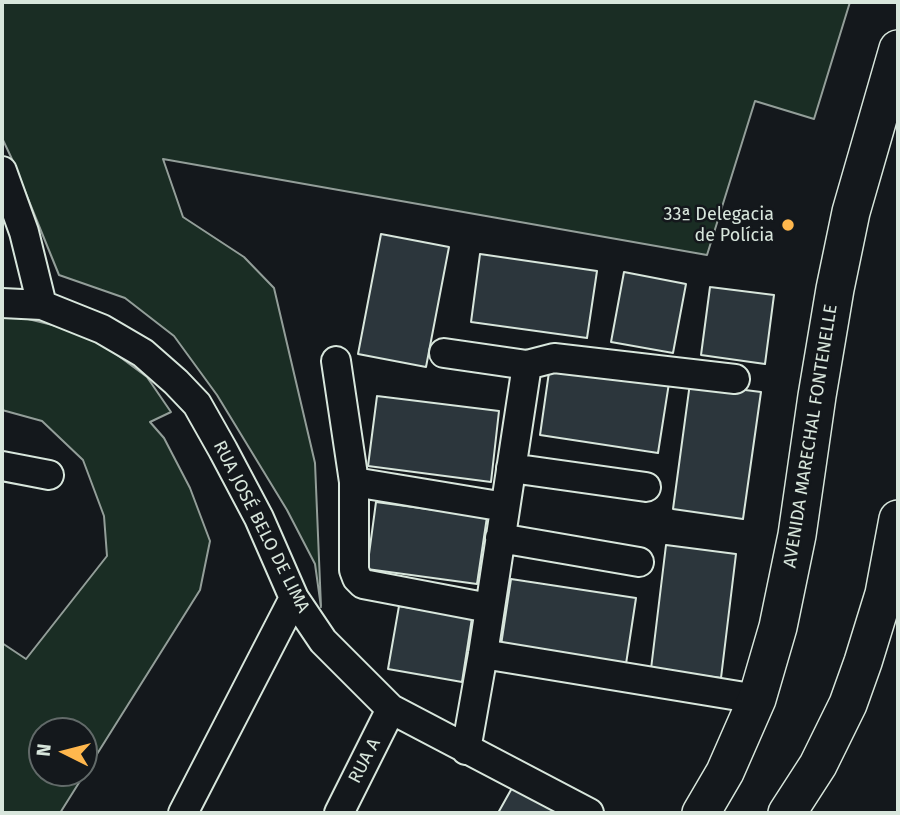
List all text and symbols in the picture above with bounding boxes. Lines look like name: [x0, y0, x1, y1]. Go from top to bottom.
place label: 33ª Delegacia de Polícia: [664, 204, 774, 246]
marker: 33ª Delegacia de Polícia: [780, 217, 796, 233]
street label: AVENIDA MARECHAL FONTENELLE: [779, 303, 843, 569]
street label: RUA JOSÉ BELO DE LIMA: [208, 437, 314, 617]
north arrow: [28, 717, 98, 787]
street label: RUA A: [345, 735, 385, 787]
text: N: [32, 742, 56, 757]

